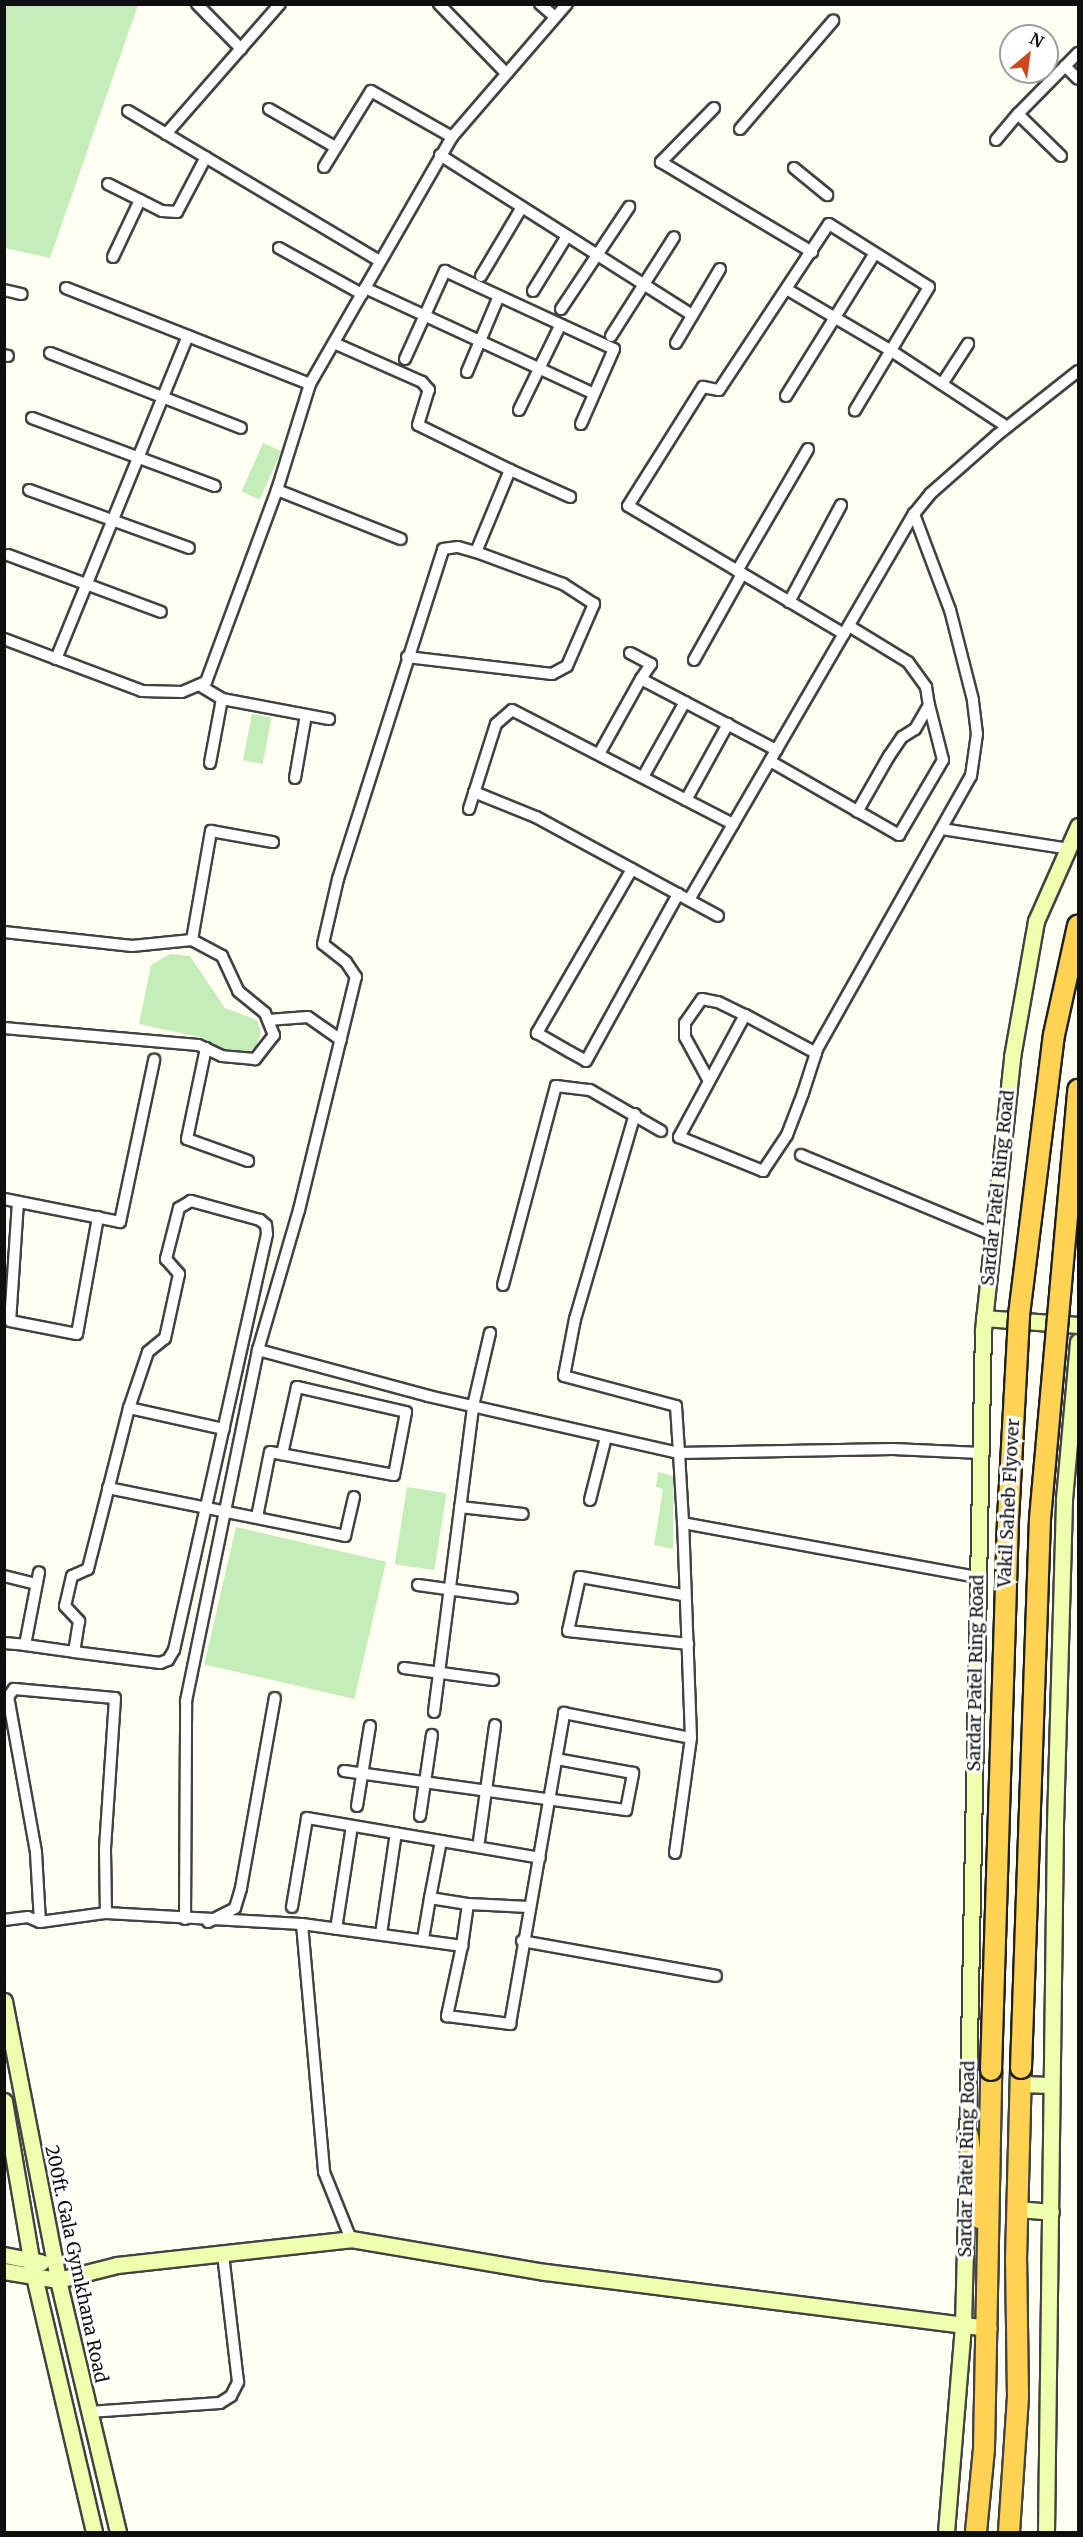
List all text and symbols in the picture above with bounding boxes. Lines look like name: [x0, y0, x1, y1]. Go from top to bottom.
north arrow: [999, 24, 1059, 84]
text: N: [1026, 28, 1047, 52]
street label: Sardar Patel Ring Road: [977, 1089, 1019, 1287]
street label: Vakil Saheb Flyover: [994, 1418, 1024, 1588]
street label: Sardar Patel Ring Road: [963, 1574, 989, 1772]
street label: Sardar Patel Ring Road: [954, 2060, 980, 2258]
street label: 200ft. Gala Gymkhana Road: [40, 2143, 112, 2385]

